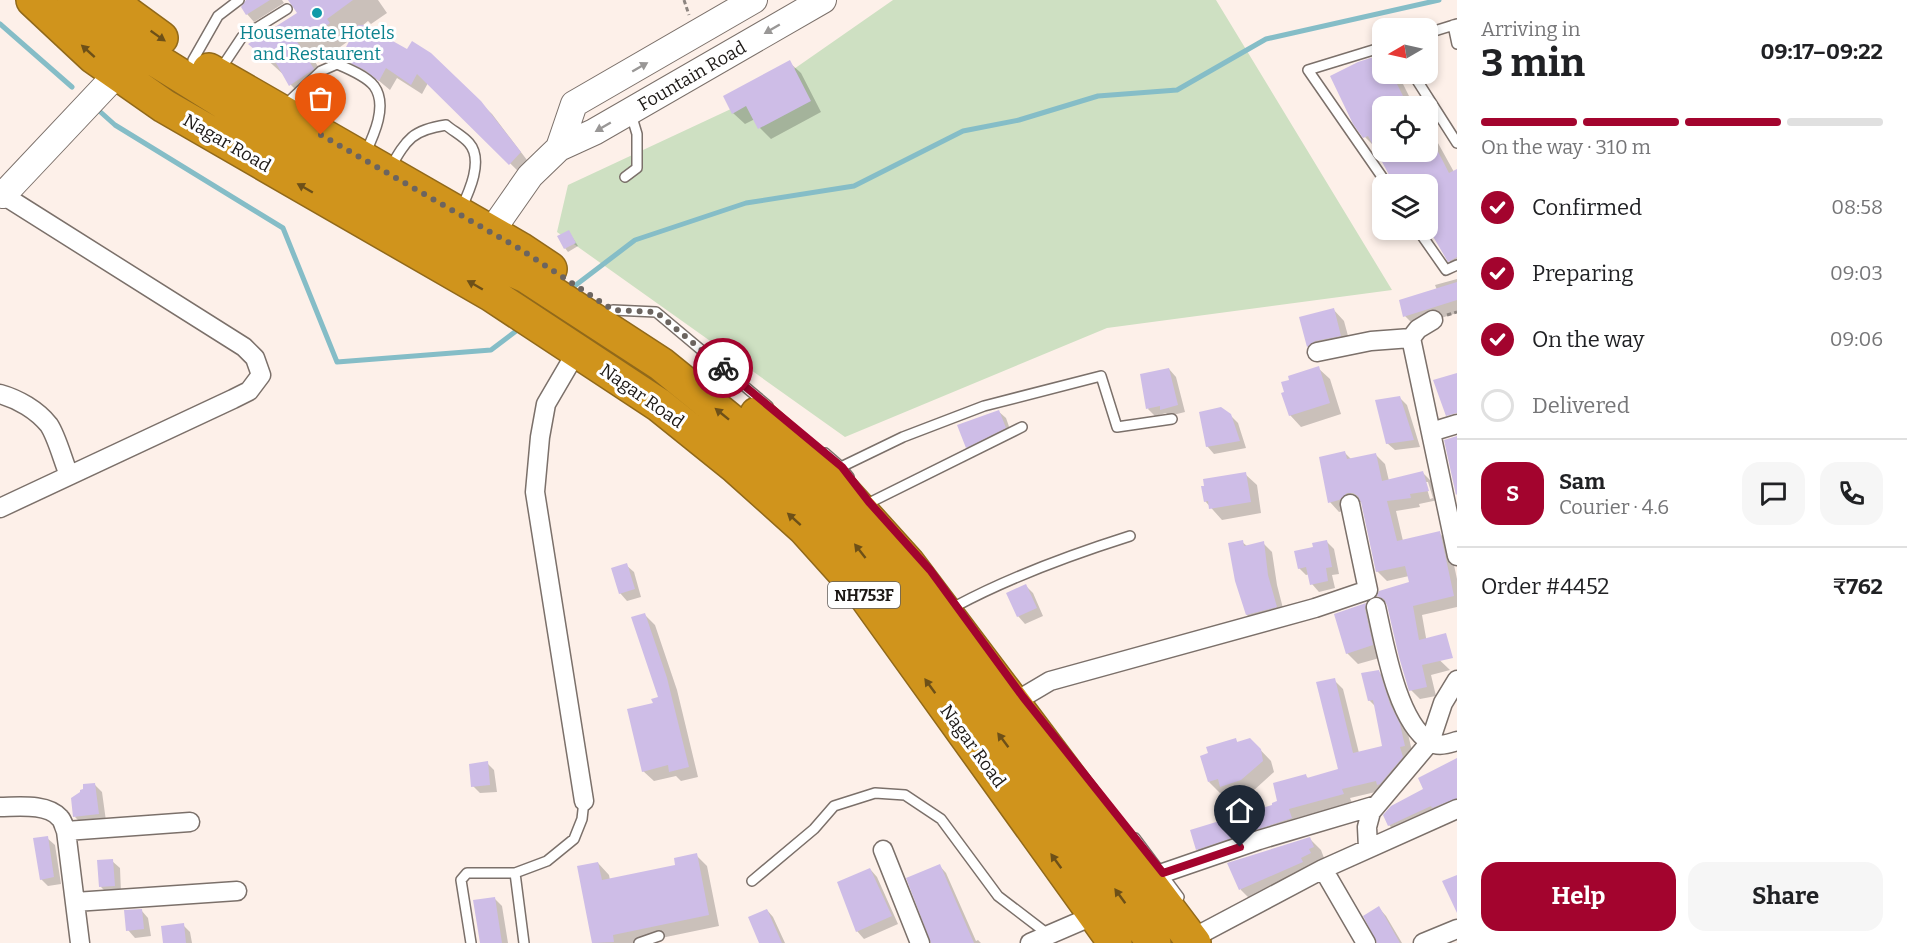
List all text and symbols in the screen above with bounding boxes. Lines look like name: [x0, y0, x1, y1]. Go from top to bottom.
marker: Housemate Hotels and Restaurent: [310, 6, 324, 20]
text: Arriving in: [1481, 17, 1580, 41]
north arrow: [1372, 18, 1438, 84]
map controls: [1372, 18, 1438, 240]
place label: Housemate Hotels and Restaurent: [239, 22, 395, 65]
one-way arrow: [764, 24, 780, 35]
one-way arrow: [150, 30, 166, 42]
street label: Fountain Road: [634, 36, 750, 116]
text: 09:17–09:22: [1761, 38, 1883, 65]
text: 3 min: [1481, 40, 1585, 86]
one-way arrow: [80, 44, 95, 58]
one-way arrow: [631, 62, 648, 72]
pin: [295, 73, 346, 135]
icon: bag: [304, 82, 337, 115]
button: locate: [1372, 96, 1438, 162]
street label: Nagar Road: [179, 109, 275, 177]
one-way arrow: [595, 122, 612, 132]
text: On the way · 310 m: [1481, 135, 1651, 159]
button: layers: [1372, 174, 1438, 240]
one-way arrow: [296, 183, 313, 193]
icon: check: [1481, 191, 1514, 224]
text: Confirmed: [1532, 194, 1642, 221]
text: 08:58: [1831, 195, 1883, 219]
icon: check: [1481, 257, 1514, 290]
text: Preparing: [1532, 260, 1634, 287]
text: 09:03: [1830, 261, 1883, 285]
one-way arrow: [467, 279, 483, 290]
icon: check: [1481, 323, 1514, 356]
text: On the way: [1532, 326, 1644, 353]
text: 09:06: [1830, 327, 1883, 351]
courier: [693, 338, 753, 398]
icon: bike: [707, 352, 740, 385]
street label: Nagar Road: [596, 359, 688, 433]
text: Delivered: [1532, 392, 1630, 419]
one-way arrow: [714, 408, 729, 420]
button: chat: [1742, 462, 1805, 525]
button: phone: [1820, 462, 1883, 525]
text: Sam: [1559, 468, 1605, 495]
text: S: [1506, 480, 1519, 507]
text: Courier · 4.6: [1559, 495, 1669, 519]
one-way arrow: [786, 512, 801, 526]
one-way arrow: [854, 543, 866, 558]
text: Order #4452: [1481, 573, 1609, 600]
text: ₹762: [1832, 573, 1883, 600]
road number: NH753F: [828, 582, 900, 608]
one-way arrow: [925, 678, 936, 694]
street label: Nagar Road: [935, 700, 1011, 792]
one-way arrow: [997, 732, 1009, 747]
pin: [1214, 785, 1265, 847]
icon: home: [1223, 794, 1256, 827]
one-way arrow: [1050, 854, 1062, 870]
button: Help: [1481, 862, 1676, 931]
button: Share: [1688, 862, 1883, 931]
one-way arrow: [1114, 888, 1126, 904]

